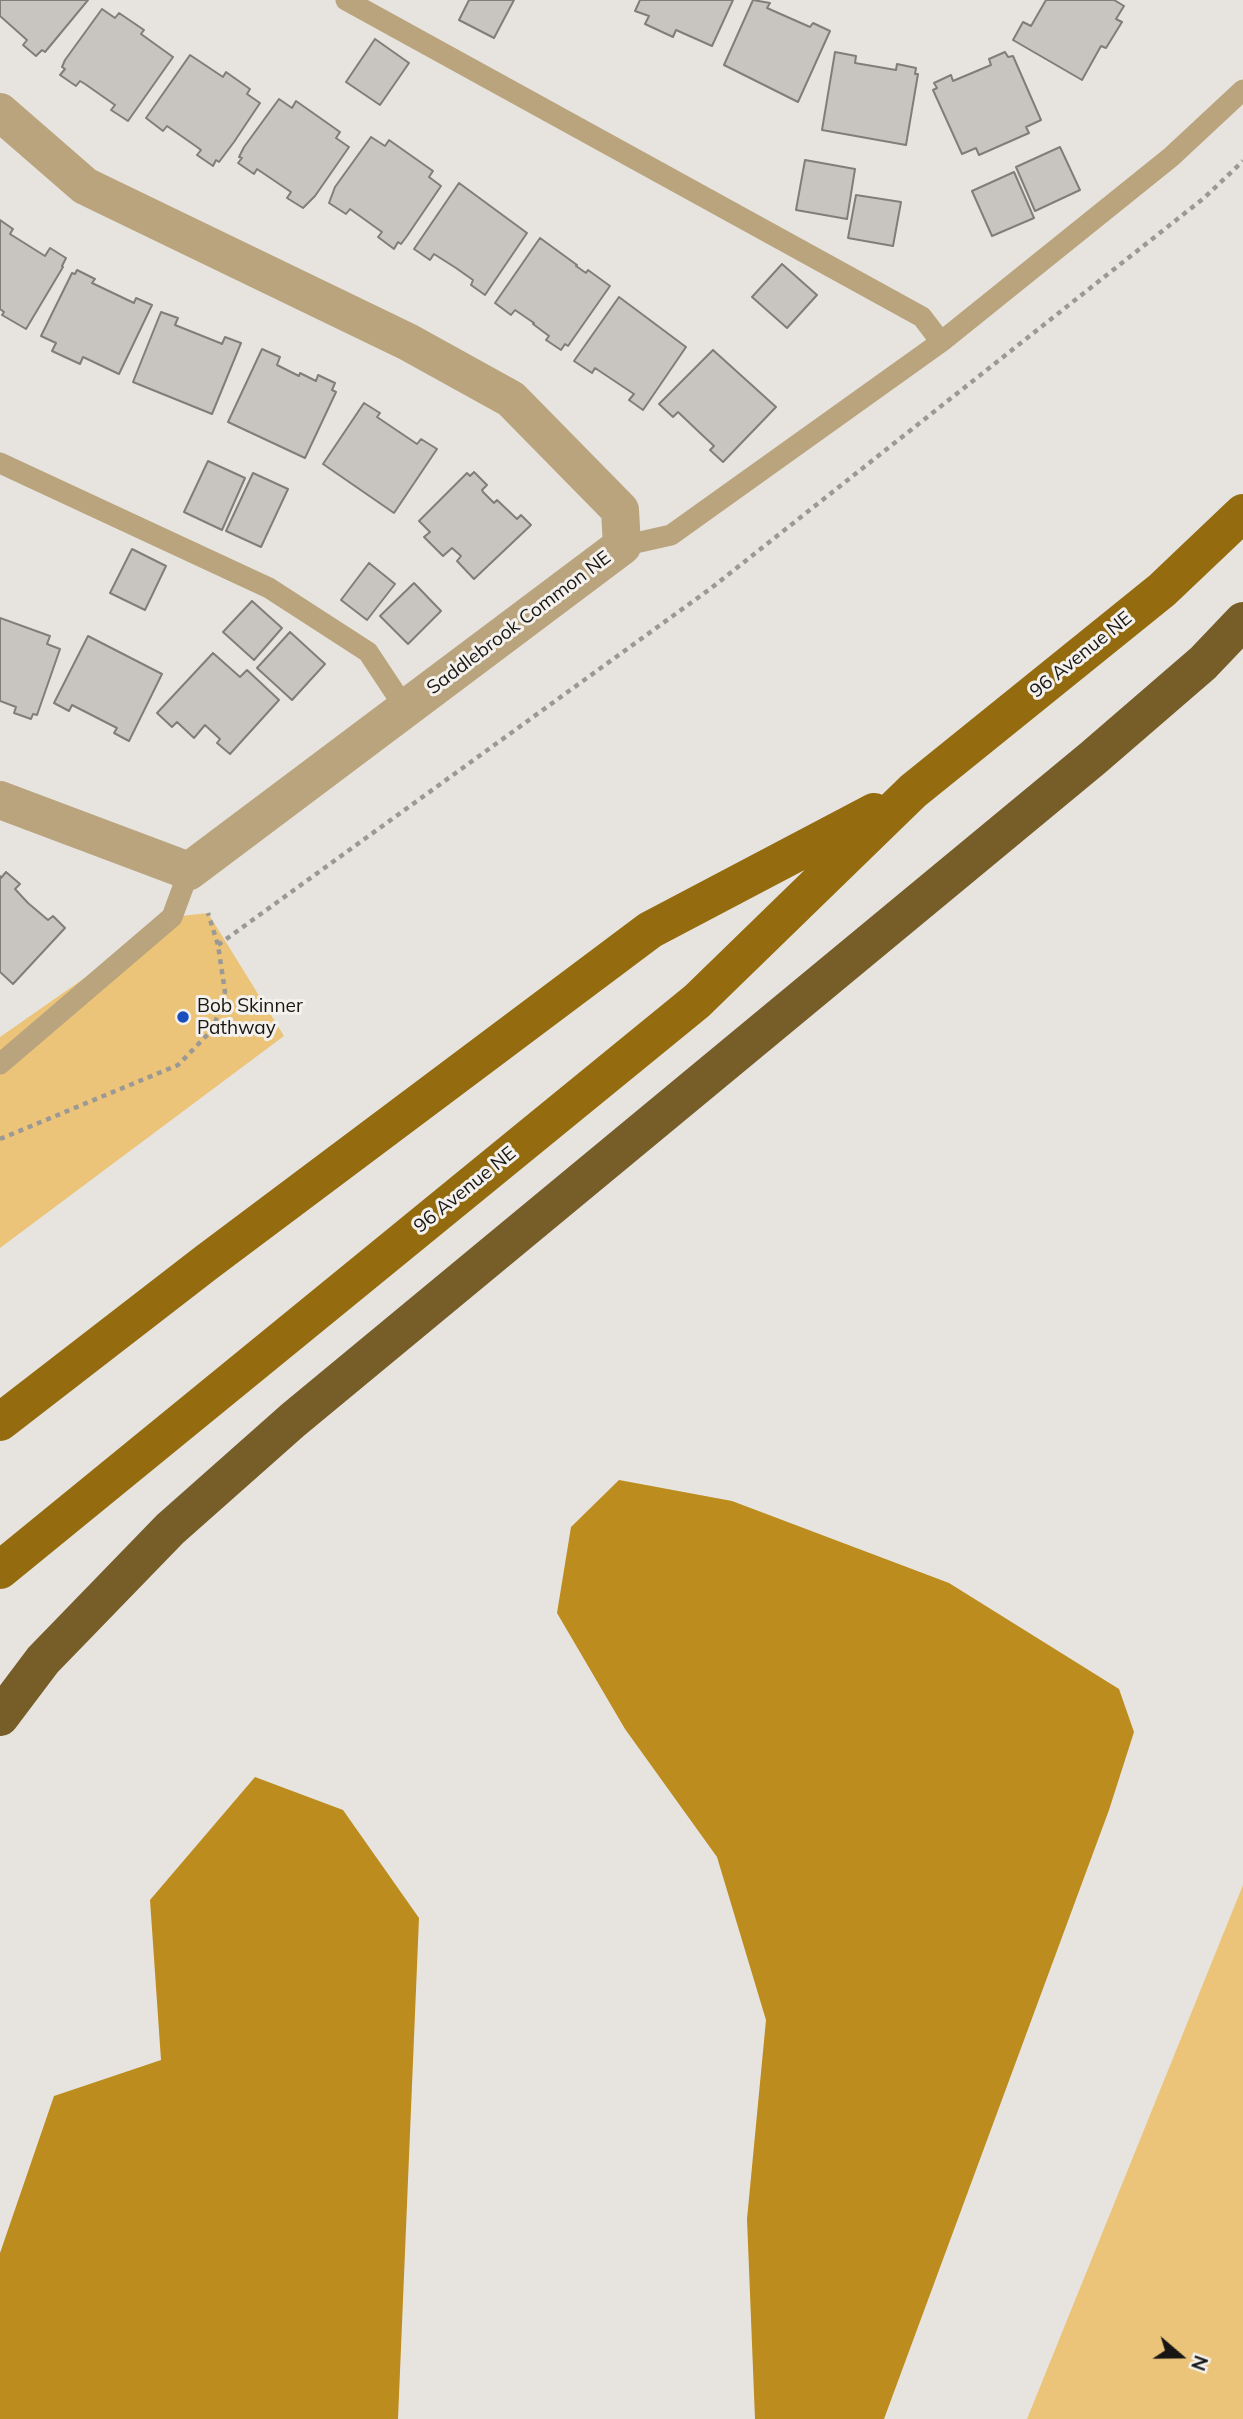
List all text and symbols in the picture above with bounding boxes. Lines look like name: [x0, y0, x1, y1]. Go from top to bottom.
street label: Saddlebrook Common NE: [423, 546, 615, 700]
street label: 96 Avenue NE: [1026, 607, 1136, 703]
place label: Bob Skinner Pathway: [197, 995, 303, 1039]
marker: Bob Skinner Pathway: [175, 1009, 191, 1025]
street label: 96 Avenue NE: [410, 1142, 520, 1238]
north arrow: [1145, 2321, 1215, 2391]
text: N: [1186, 2352, 1213, 2374]

